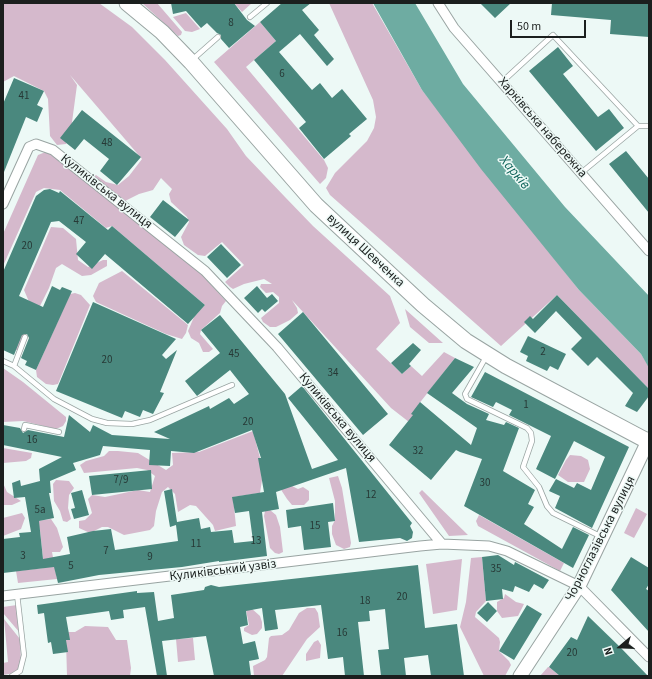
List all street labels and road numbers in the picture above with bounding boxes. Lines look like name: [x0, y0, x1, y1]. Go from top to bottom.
street label: Харківська набережна: [494, 75, 590, 181]
street label: Куликівська вулиця: [57, 151, 155, 233]
street label: вулиця Шевченка: [323, 211, 407, 291]
street label: Куликівська вулиця: [295, 370, 379, 466]
street label: Чорноглазівська вулиця: [563, 474, 639, 604]
street label: Куликівський узвіз: [169, 557, 277, 585]

